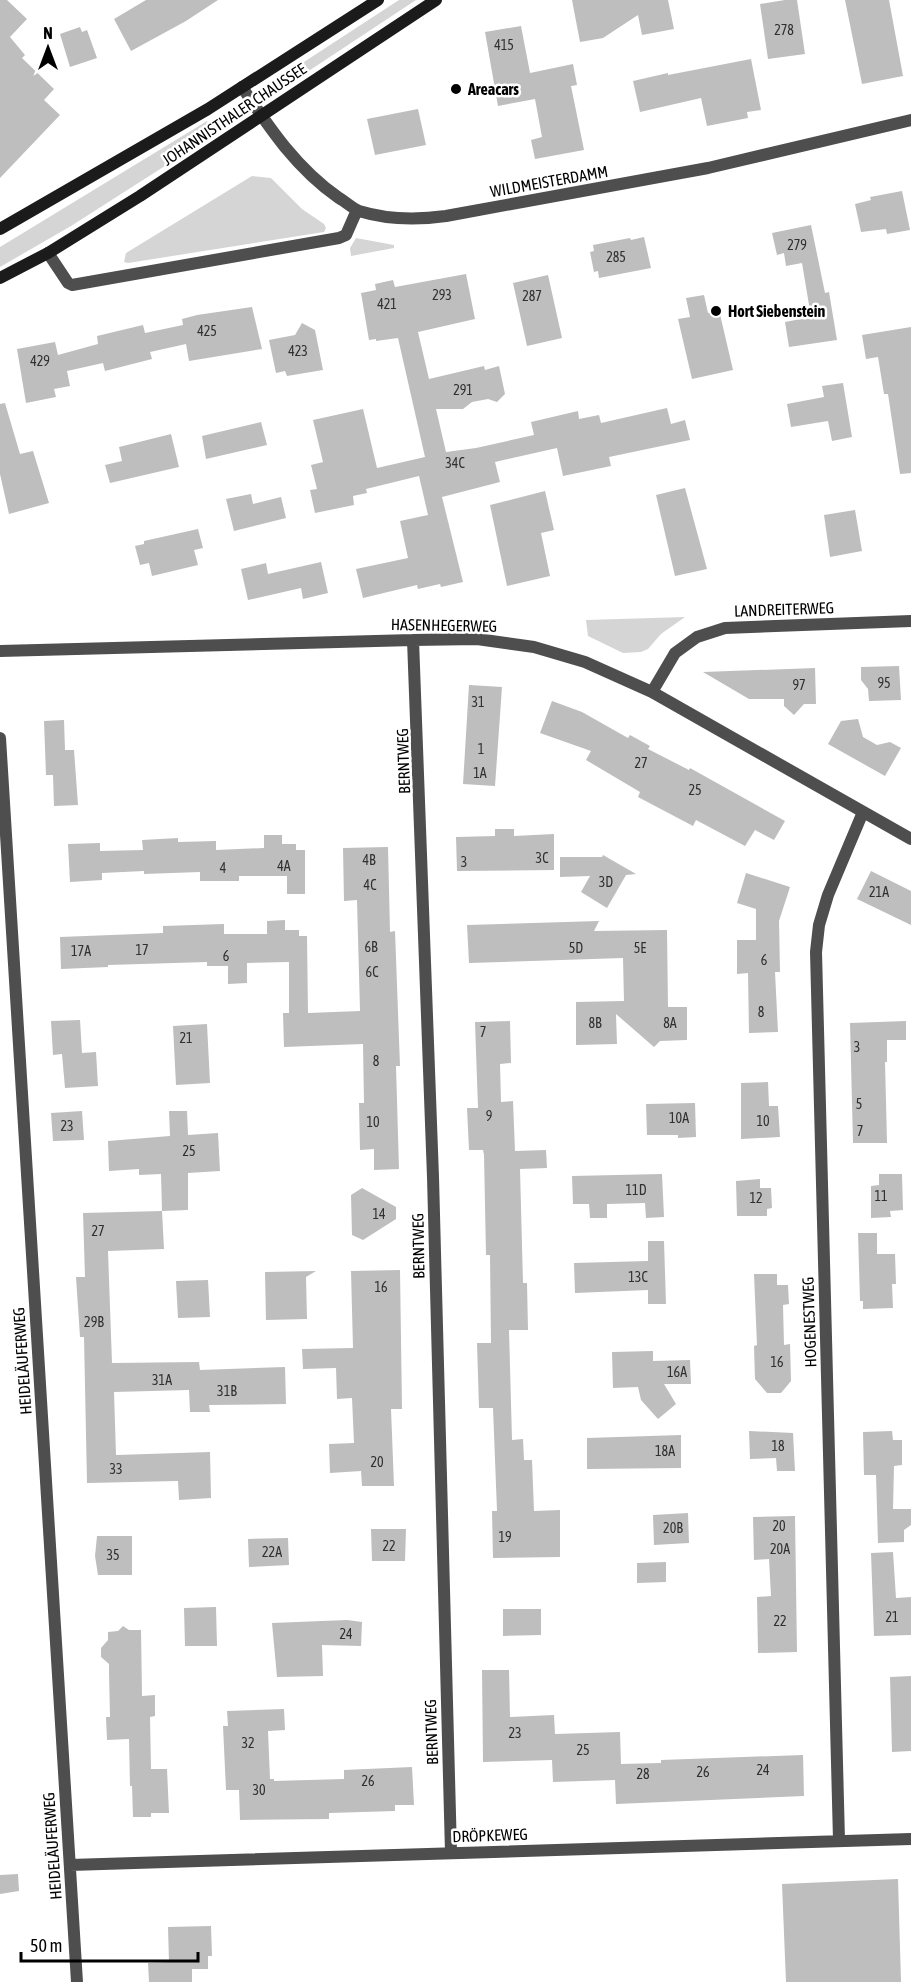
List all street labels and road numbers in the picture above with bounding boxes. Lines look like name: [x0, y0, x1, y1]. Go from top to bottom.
street label: JOHANNISTHALER CHAUSSEE: [159, 59, 309, 169]
street label: WILDMEISTERDAMM: [489, 162, 609, 200]
street label: LANDREITERWEG: [734, 598, 834, 620]
street label: HASENHEGERWEG: [391, 615, 497, 635]
street label: BERNTWEG: [393, 728, 413, 794]
street label: BERNTWEG: [408, 1213, 428, 1279]
street label: HOGENESTWEG: [798, 1276, 820, 1368]
street label: HEIDELÄUFERWEG: [9, 1307, 35, 1415]
street label: BERNTWEG: [421, 1699, 441, 1765]
street label: HEIDELÄUFERWEG: [39, 1792, 65, 1900]
street label: DRÖPKEWEG: [452, 1825, 528, 1845]

